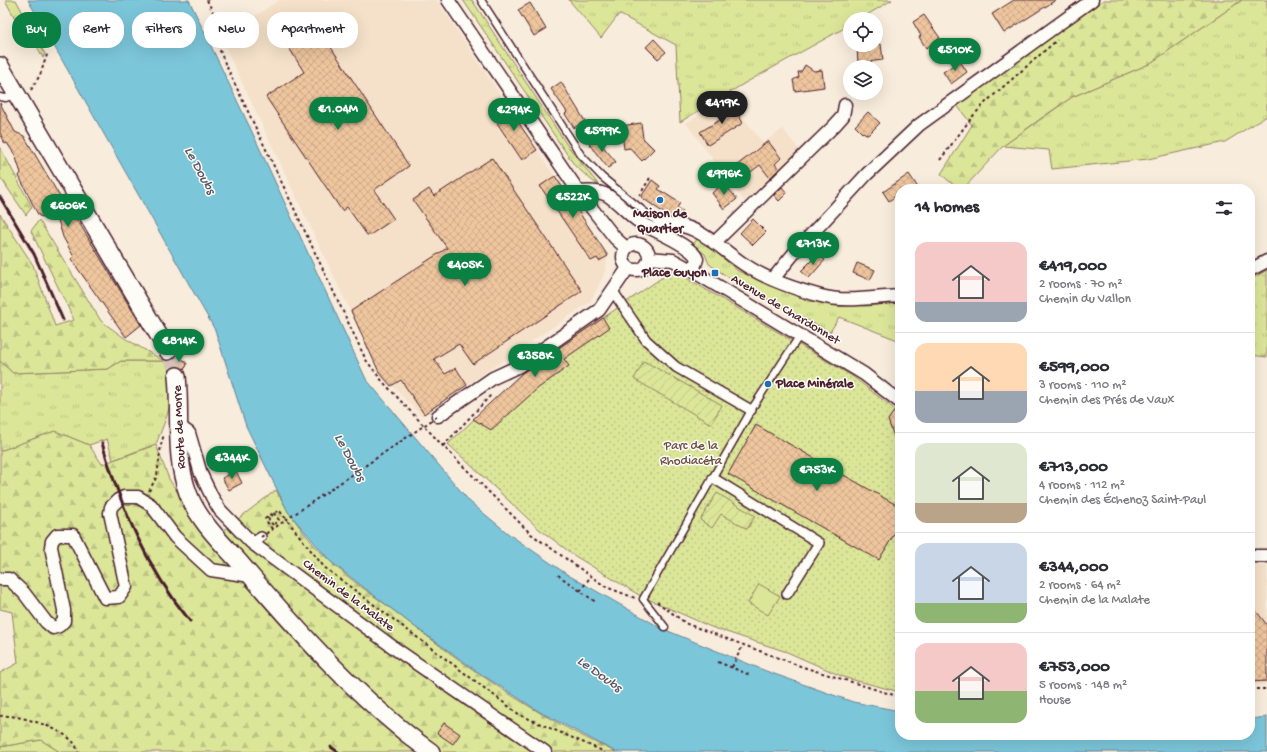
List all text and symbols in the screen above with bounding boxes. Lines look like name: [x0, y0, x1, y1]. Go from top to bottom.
chip: Buy: [12, 12, 61, 48]
chip: Rent: [69, 12, 124, 48]
chip: Filters: [132, 12, 196, 48]
chip: New: [204, 12, 259, 48]
chip: Apartment: [267, 12, 358, 48]
map controls: [843, 12, 883, 100]
button: locate: [843, 12, 883, 52]
pin: €510K: [927, 38, 983, 72]
text: €510K: [938, 43, 972, 58]
button: layers: [843, 60, 883, 100]
pin: €419K: [694, 91, 750, 125]
text: €419K: [706, 96, 738, 111]
pin: €1.04M: [305, 97, 371, 131]
pin: €294K: [486, 98, 542, 132]
text: €1.04M: [318, 102, 358, 117]
text: €294K: [497, 103, 531, 118]
pin: €599K: [574, 119, 630, 153]
text: €599K: [585, 124, 619, 139]
water label: Le Doubs: [179, 144, 219, 199]
pin: €996K: [696, 162, 752, 196]
text: €996K: [707, 167, 741, 182]
pin: €522K: [545, 185, 601, 219]
text: €522K: [556, 190, 590, 205]
pin: €606K: [40, 194, 96, 228]
marker: Maison de Quartier: [655, 195, 665, 205]
icon: filters: [1213, 197, 1235, 219]
text: 14 homes: [915, 198, 979, 218]
text: €606K: [50, 199, 86, 214]
place label: Maison de Quartier: [633, 207, 688, 237]
pin: €713K: [785, 232, 841, 266]
text: €713K: [796, 237, 830, 252]
pin: €405K: [437, 253, 493, 287]
text: €419,000: [1039, 257, 1107, 277]
text: €405K: [447, 258, 483, 273]
icon: home: [947, 258, 995, 306]
place label: Place Guyon: [641, 266, 708, 281]
marker: Place Guyon: [710, 268, 720, 278]
street label: Avenue de Chardonnet: [728, 272, 844, 349]
text: 2 rooms · 70 m²: [1039, 277, 1122, 292]
text: Chemin du Vallon: [1039, 292, 1131, 307]
pin: €814K: [151, 329, 207, 363]
text: €814K: [162, 334, 196, 349]
pin: €358K: [507, 344, 563, 378]
text: €358K: [517, 349, 553, 364]
text: €599,000: [1039, 358, 1109, 378]
icon: home: [947, 359, 995, 407]
place label: Place Minérale: [775, 377, 855, 392]
text: 3 rooms · 110 m²: [1039, 378, 1127, 393]
marker: Place Minérale: [763, 379, 773, 389]
street label: Route de Morre: [170, 384, 190, 469]
text: Chemin des Prés de Vaux: [1039, 393, 1174, 408]
water label: Le Doubs: [329, 431, 369, 486]
park label: Parc de la Rhodiacéta: [660, 439, 723, 469]
pin: €344K: [204, 446, 260, 480]
text: €344K: [215, 451, 249, 466]
pin: €753K: [789, 458, 845, 492]
text: €713,000: [1039, 458, 1108, 478]
icon: home: [947, 459, 995, 507]
text: €753K: [799, 463, 835, 478]
text: 4 rooms · 112 m²: [1039, 478, 1125, 493]
text: Chemin des Échenoz Saint-Paul: [1039, 493, 1206, 508]
street label: Chemin de la Malate: [299, 557, 397, 636]
text: €344,000: [1039, 558, 1108, 578]
icon: home: [947, 559, 995, 607]
text: 2 rooms · 64 m²: [1039, 578, 1121, 593]
text: Chemin de la Malate: [1039, 593, 1150, 608]
water label: Le Doubs: [573, 653, 626, 698]
text: €753,000: [1039, 658, 1110, 678]
icon: home: [947, 659, 995, 707]
text: 5 rooms · 148 m²: [1039, 678, 1127, 693]
text: House: [1039, 693, 1071, 708]

